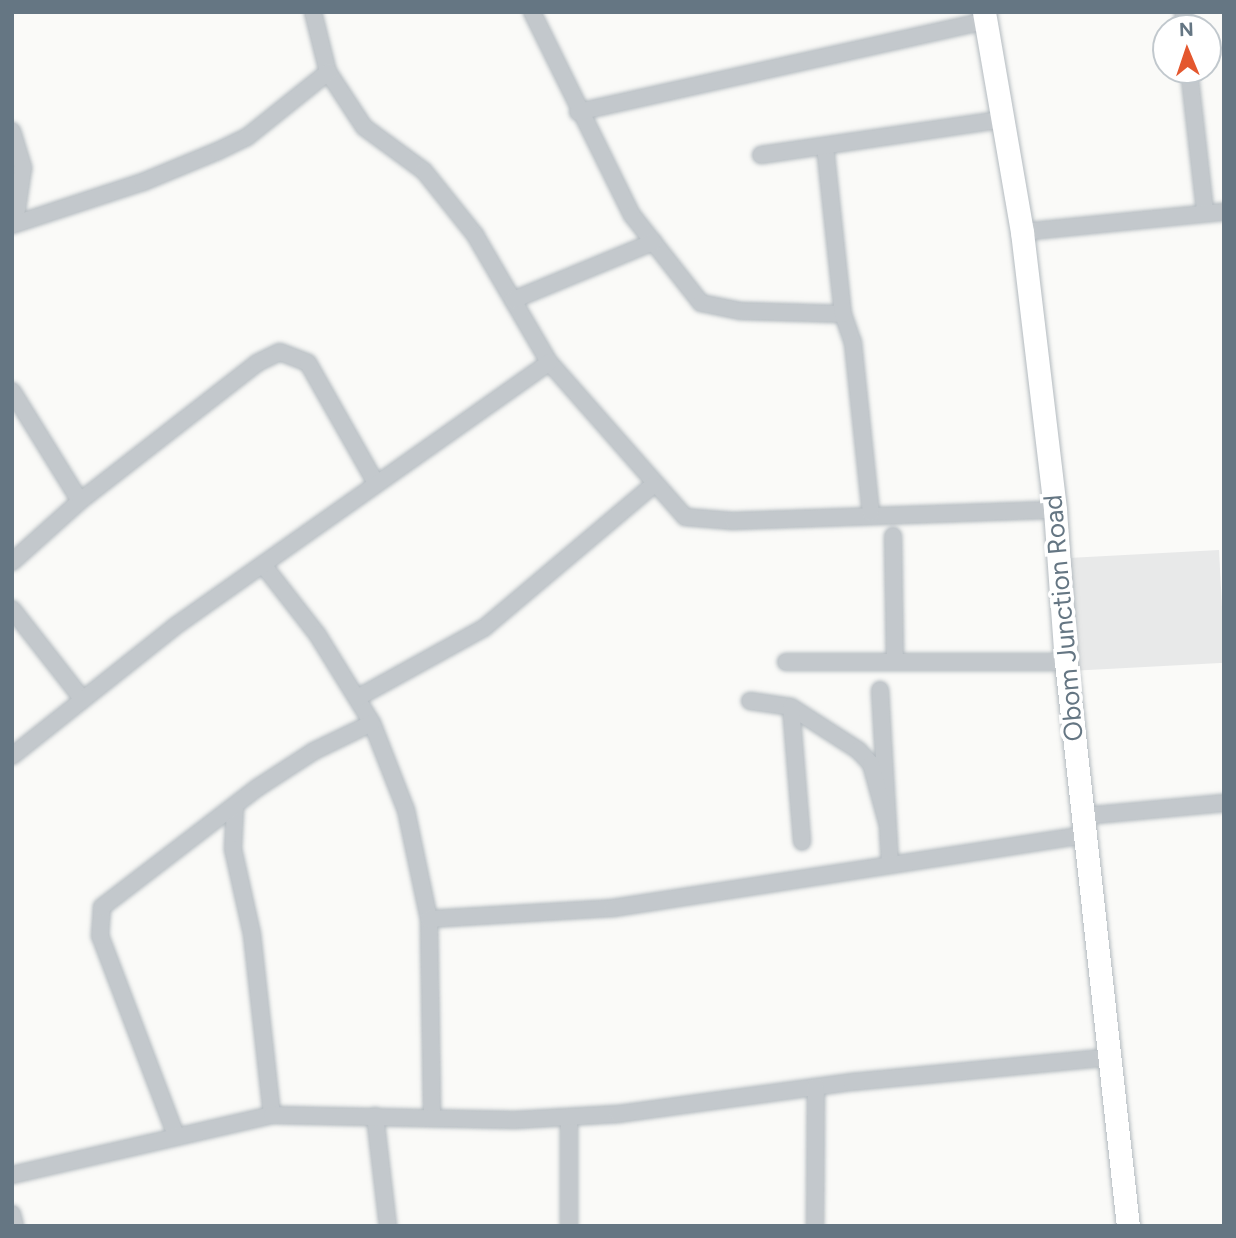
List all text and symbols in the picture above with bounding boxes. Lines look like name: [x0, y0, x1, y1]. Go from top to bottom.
north arrow: [1152, 14, 1222, 84]
text: N: [1179, 18, 1194, 41]
street label: Obom Junction Road: [1038, 493, 1090, 743]

